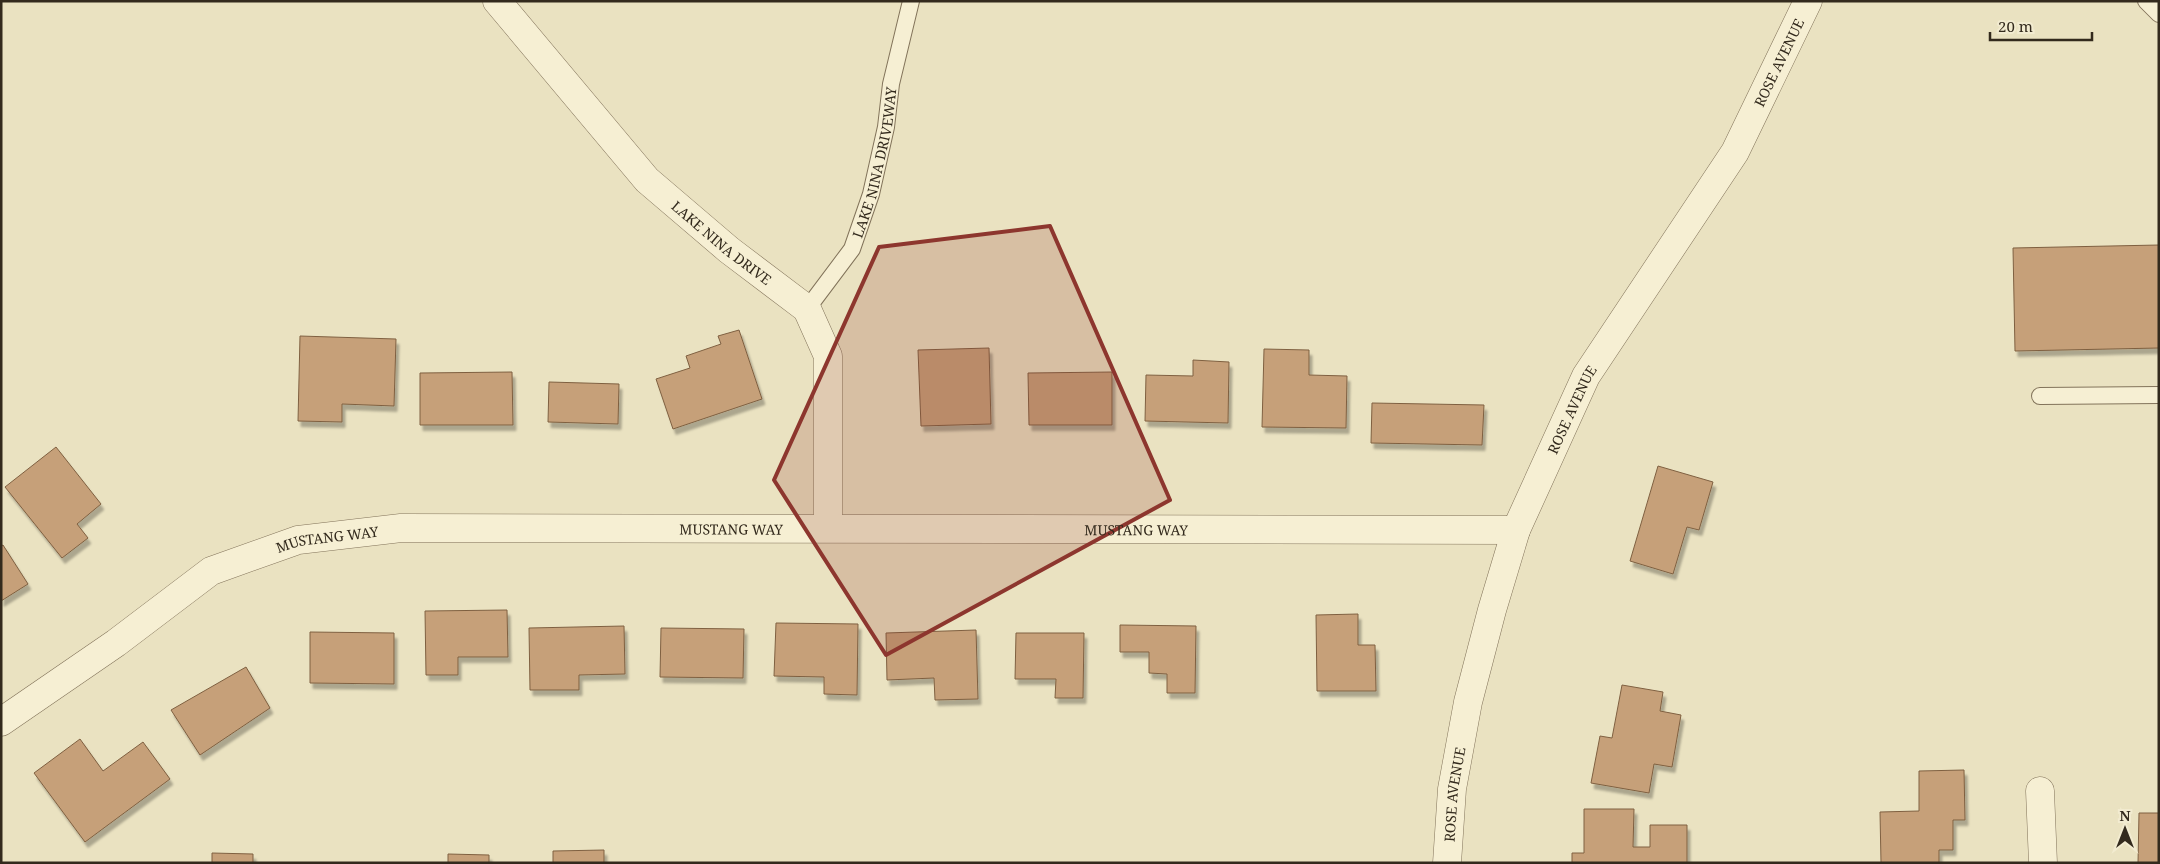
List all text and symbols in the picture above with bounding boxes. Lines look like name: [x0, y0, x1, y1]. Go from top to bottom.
scale bar: [1990, 10, 2092, 42]
street label: ROSE AVENUE: [1749, 15, 1808, 110]
text: 20 m: [1998, 16, 2033, 36]
street label: LAKE NINA DRIVEWAY: [847, 85, 900, 240]
street label: LAKE NINA DRIVE: [668, 196, 776, 289]
street label: ROSE AVENUE: [1542, 361, 1600, 457]
street label: MUSTANG WAY: [679, 519, 783, 538]
street label: MUSTANG WAY: [1084, 520, 1188, 539]
street label: MUSTANG WAY: [273, 521, 380, 557]
street label: ROSE AVENUE: [1439, 745, 1469, 843]
north arrow: [2100, 804, 2150, 854]
text: N: [2119, 806, 2131, 825]

